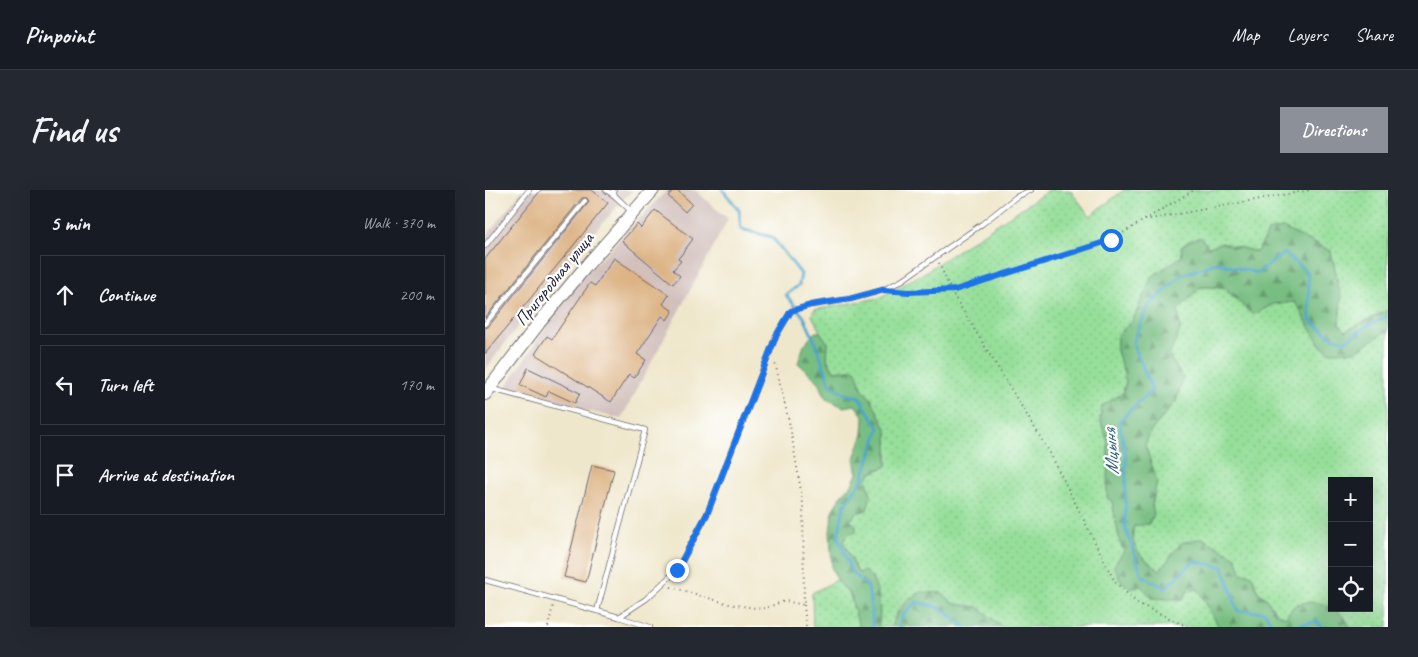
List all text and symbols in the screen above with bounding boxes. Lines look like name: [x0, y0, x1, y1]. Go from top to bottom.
text: Pinpoint: [25, 20, 94, 50]
text: Map: [1232, 24, 1260, 46]
text: Layers: [1288, 24, 1327, 46]
text: Share: [1355, 24, 1393, 46]
button: Directions: [1280, 107, 1388, 153]
text: Find us: [30, 108, 117, 153]
text: 5 min: [50, 210, 90, 236]
text: Walk · 370 m: [363, 213, 435, 233]
street label: Пригородная улица: [510, 227, 599, 330]
route start: [1100, 229, 1123, 252]
icon: ahead: [51, 281, 79, 309]
text: Continue: [98, 283, 155, 307]
text: 200 m: [400, 285, 434, 305]
icon: left: [51, 371, 79, 399]
text: Turn left: [98, 373, 153, 397]
text: 170 m: [400, 375, 434, 395]
water label: Мцыня: [1097, 426, 1125, 476]
icon: arrive: [51, 461, 79, 489]
text: Arrive at destination: [98, 463, 234, 487]
map controls: [1328, 477, 1373, 612]
button: +: [1328, 477, 1373, 522]
button: −: [1328, 522, 1373, 567]
route end: [666, 559, 689, 582]
button: locate: [1328, 567, 1373, 612]

